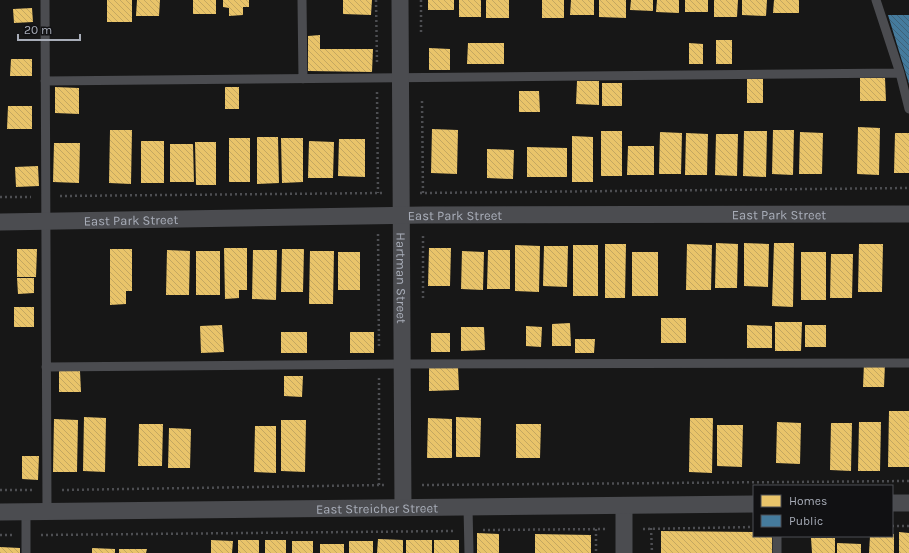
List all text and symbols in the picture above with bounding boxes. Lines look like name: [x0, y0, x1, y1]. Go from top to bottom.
scale bar: [18, 16, 80, 42]
text: 20 m: [24, 23, 52, 37]
street label: East Park Street: [408, 207, 502, 223]
street label: East Park Street: [732, 207, 826, 222]
street label: East Park Street: [84, 212, 178, 228]
street label: Hartman Street: [394, 232, 409, 324]
legend: [753, 485, 893, 537]
text: Homes: [789, 494, 827, 508]
street label: East Streicher Street: [316, 500, 438, 516]
text: Public: [789, 514, 823, 528]

